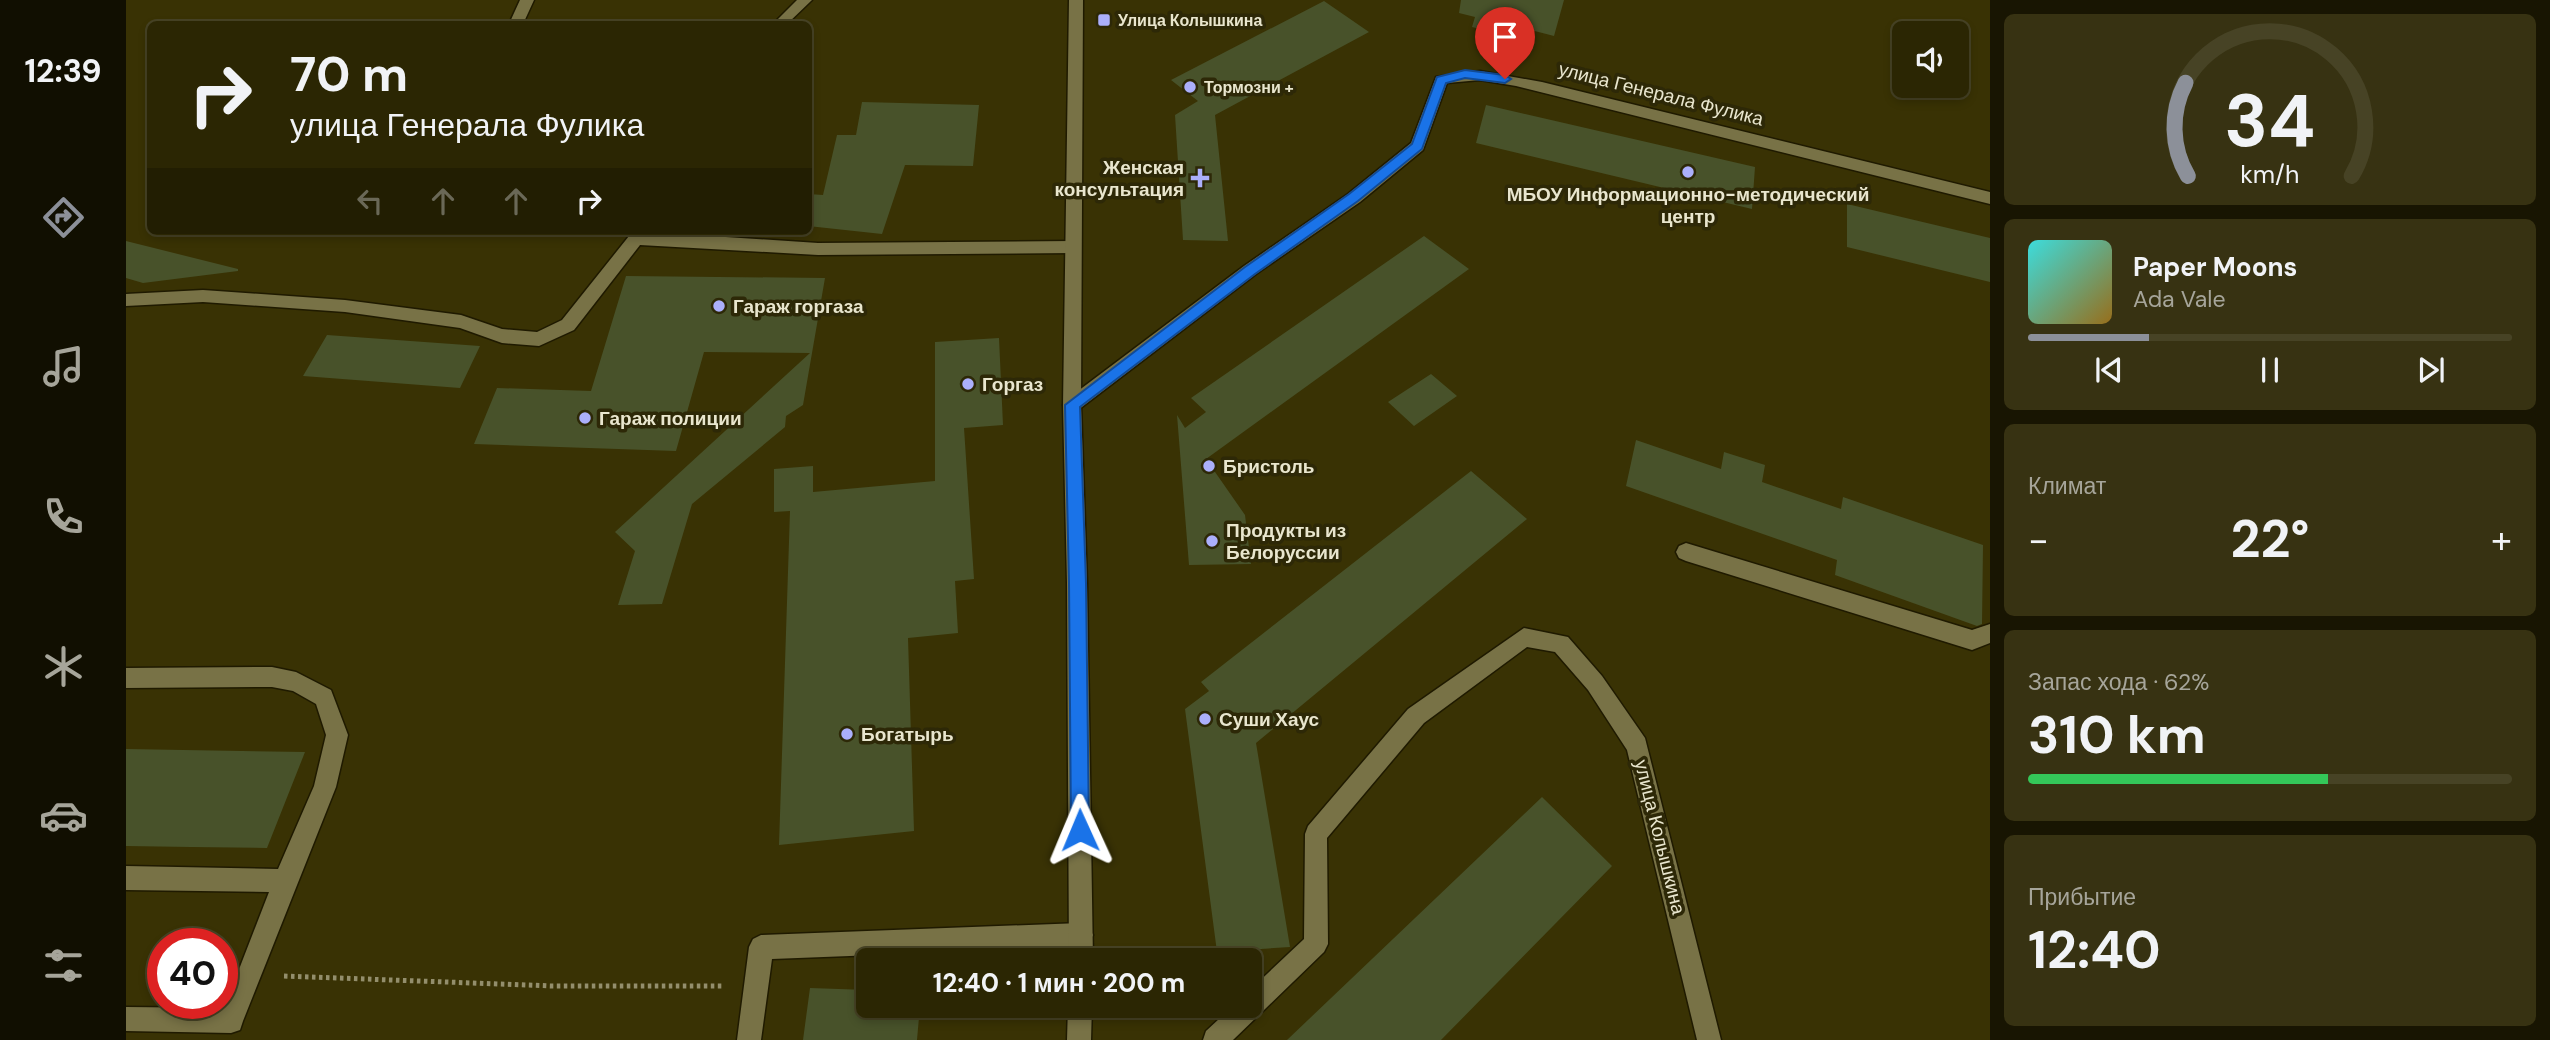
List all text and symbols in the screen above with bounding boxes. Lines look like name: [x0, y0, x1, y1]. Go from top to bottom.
pin: [1475, 7, 1535, 79]
place label: Улица Колышкина: [1118, 10, 1262, 31]
marker: Улица Колышкина: [1096, 12, 1112, 28]
icon: arrive: [1486, 18, 1524, 56]
map controls: [1892, 21, 1969, 98]
button: sound: [1892, 21, 1969, 98]
text: 70 m: [290, 42, 408, 106]
icon: right: [175, 49, 266, 140]
text: 12:39: [24, 50, 102, 92]
street label: улица Генерала Фулика: [1556, 56, 1766, 132]
text: 34: [2224, 74, 2316, 169]
place label: Тормозни +: [1204, 77, 1294, 98]
marker: Тормозни +: [1182, 79, 1198, 95]
text: улица Генерала Фулика: [290, 104, 644, 146]
place label: Женская консультация: [1054, 155, 1184, 202]
text: km/h: [2240, 157, 2300, 190]
marker: МБОУ Информационно-методический центр: [1680, 164, 1696, 180]
marker: Женская консультация: [1190, 168, 1210, 188]
icon: left: [351, 182, 389, 220]
icon: ahead: [424, 182, 462, 220]
icon: ahead: [497, 182, 535, 220]
icon: right: [570, 182, 608, 220]
place label: МБОУ Информационно-методический центр: [1507, 182, 1869, 229]
icon: directions: [39, 193, 88, 242]
text: Paper Moons: [2133, 250, 2297, 284]
text: Ada Vale: [2133, 284, 2226, 314]
place label: Гараж горгаза: [733, 294, 864, 319]
marker: Гараж горгаза: [711, 298, 727, 314]
icon: music: [39, 342, 88, 391]
icon: previous: [2090, 351, 2128, 389]
icon: pause: [2251, 351, 2289, 389]
icon: next: [2412, 351, 2450, 389]
place label: Горгаз: [982, 372, 1043, 397]
marker: Горгаз: [960, 376, 976, 392]
place label: Гараж полиции: [599, 406, 742, 431]
marker: Гараж полиции: [577, 410, 593, 426]
place label: Бристоль: [1223, 454, 1314, 479]
marker: Бристоль: [1201, 458, 1217, 474]
text: Климат: [2028, 471, 2106, 501]
icon: phone: [39, 492, 88, 541]
text: 22°: [2231, 505, 2309, 573]
text: −: [2028, 515, 2049, 565]
text: +: [2491, 515, 2512, 565]
place label: Продукты из Белоруссии: [1226, 518, 1346, 565]
marker: Продукты из Белоруссии: [1204, 533, 1220, 549]
icon: climate: [39, 642, 88, 691]
text: Запас хода · 62%: [2028, 667, 2209, 697]
text: 310 km: [2028, 701, 2206, 769]
place label: Суши Хаус: [1219, 707, 1320, 732]
marker: Суши Хаус: [1197, 711, 1213, 727]
place label: Богатырь: [861, 722, 954, 747]
marker: Богатырь: [839, 726, 855, 742]
street label: улица Колышкина: [1629, 757, 1691, 917]
icon: car: [39, 791, 88, 840]
position arrow: [1043, 793, 1117, 867]
text: Прибытие: [2028, 882, 2136, 912]
text: 12:40: [2028, 916, 2161, 984]
speed limit sign: 40: [147, 928, 238, 1019]
icon: filters: [39, 941, 88, 990]
text: 12:40 · 1 мин · 200 m: [933, 966, 1185, 1000]

